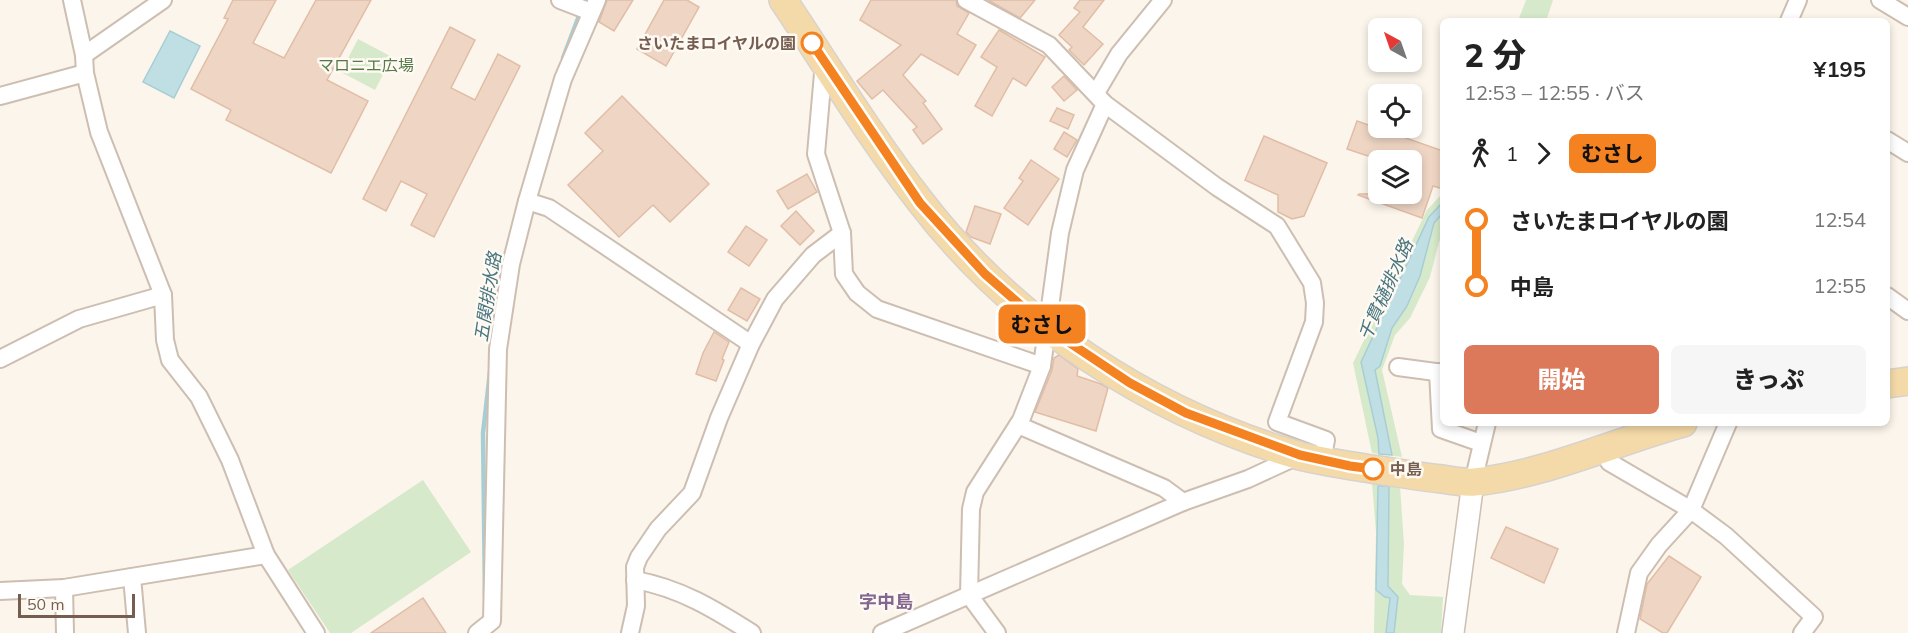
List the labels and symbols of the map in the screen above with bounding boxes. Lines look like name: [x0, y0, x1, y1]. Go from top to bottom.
north arrow: [1368, 18, 1422, 72]
marker: さいたまロイヤルの園: [801, 32, 823, 54]
place label: さいたまロイヤルの園: [637, 33, 796, 53]
park label: マロニエ広場: [318, 55, 414, 75]
water label: 千貫樋排水路: [1353, 234, 1419, 344]
water label: 五関排水路: [469, 249, 506, 343]
line badge: むさし: [1008, 304, 1076, 344]
marker: 中島: [1362, 458, 1384, 480]
place label: 中島: [1390, 459, 1422, 479]
district label: 字中島: [859, 590, 913, 613]
scale bar: [18, 591, 135, 618]

